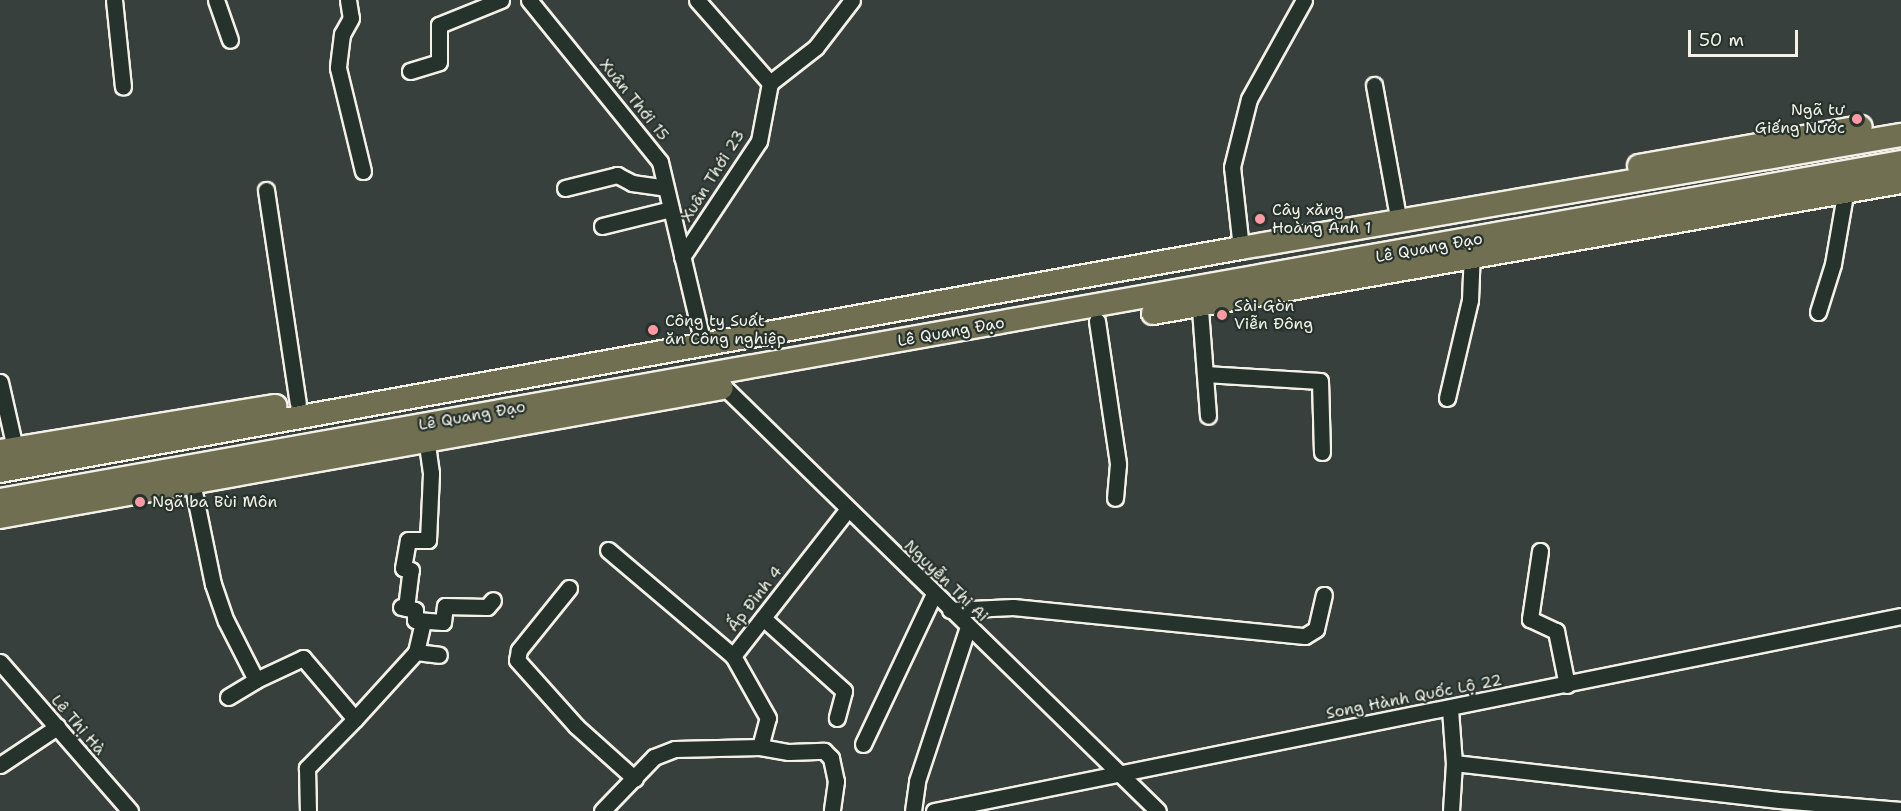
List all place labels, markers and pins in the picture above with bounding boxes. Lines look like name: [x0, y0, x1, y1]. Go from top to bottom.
place label: Ngã tư Giếng Nước: [1755, 100, 1845, 138]
marker: Ngã tư Giếng Nước: [1850, 112, 1864, 126]
place label: Cây xăng Hoàng Anh 1: [1272, 200, 1372, 238]
marker: Cây xăng Hoàng Anh 1: [1253, 212, 1267, 226]
place label: Sài Gòn Viễn Đông: [1234, 296, 1313, 334]
marker: Sài Gòn Viễn Đông: [1215, 308, 1229, 322]
place label: Công ty Suất ăn Công nghiệp: [665, 311, 786, 349]
marker: Công ty Suất ăn Công nghiệp: [646, 323, 660, 337]
place label: Ngã ba Bùi Môn: [152, 492, 277, 512]
marker: Ngã ba Bùi Môn: [133, 495, 147, 509]

